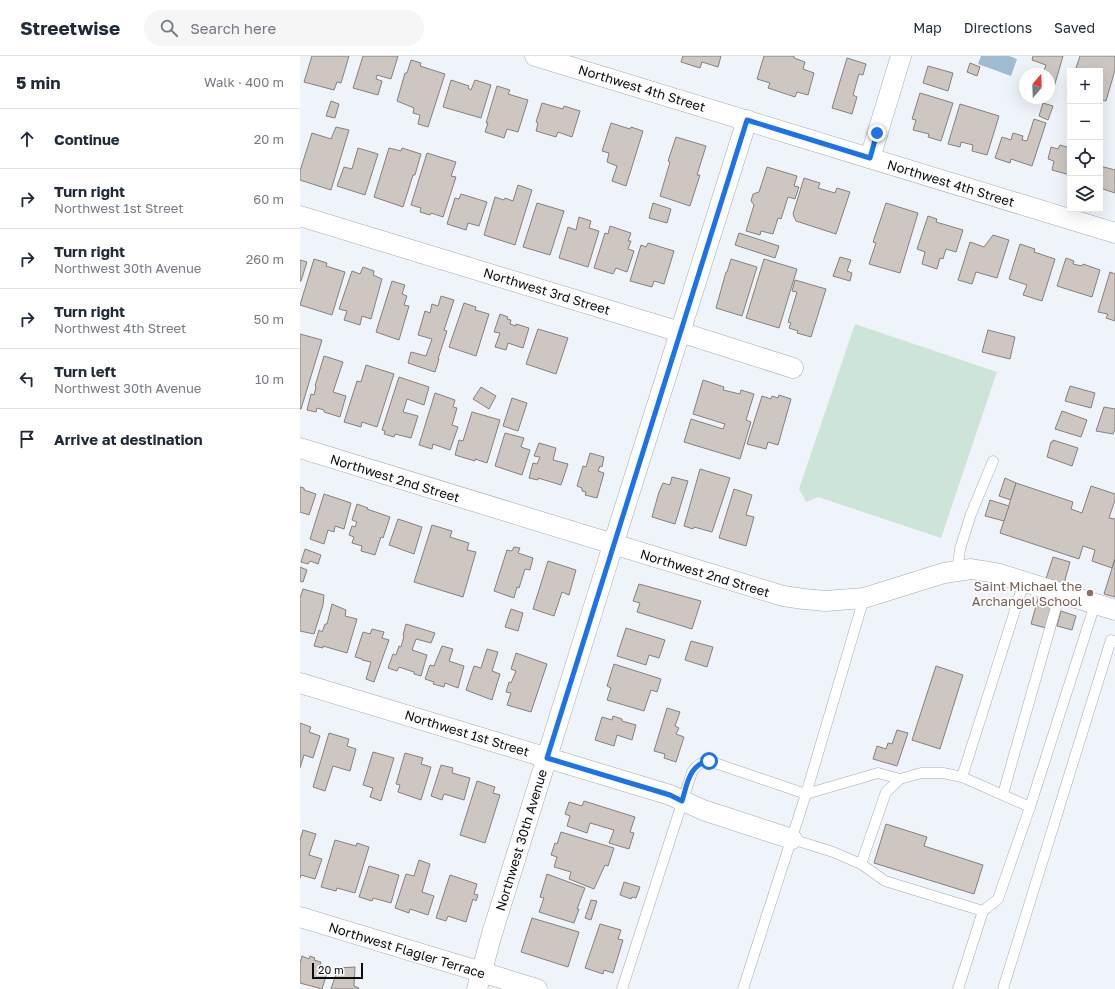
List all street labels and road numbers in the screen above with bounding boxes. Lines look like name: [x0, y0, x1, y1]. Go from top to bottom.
street label: Northwest 4th Street: [576, 61, 708, 115]
street label: Northwest 4th Street: [885, 156, 1017, 210]
street label: Northwest 3rd Street: [482, 264, 612, 318]
street label: Northwest 2nd Street: [328, 451, 462, 505]
street label: Northwest 2nd Street: [638, 546, 772, 600]
street label: Northwest 1st Street: [403, 706, 531, 760]
street label: Northwest 30th Avenue: [492, 767, 550, 913]
street label: Northwest Flagler Terrace: [327, 919, 487, 981]

